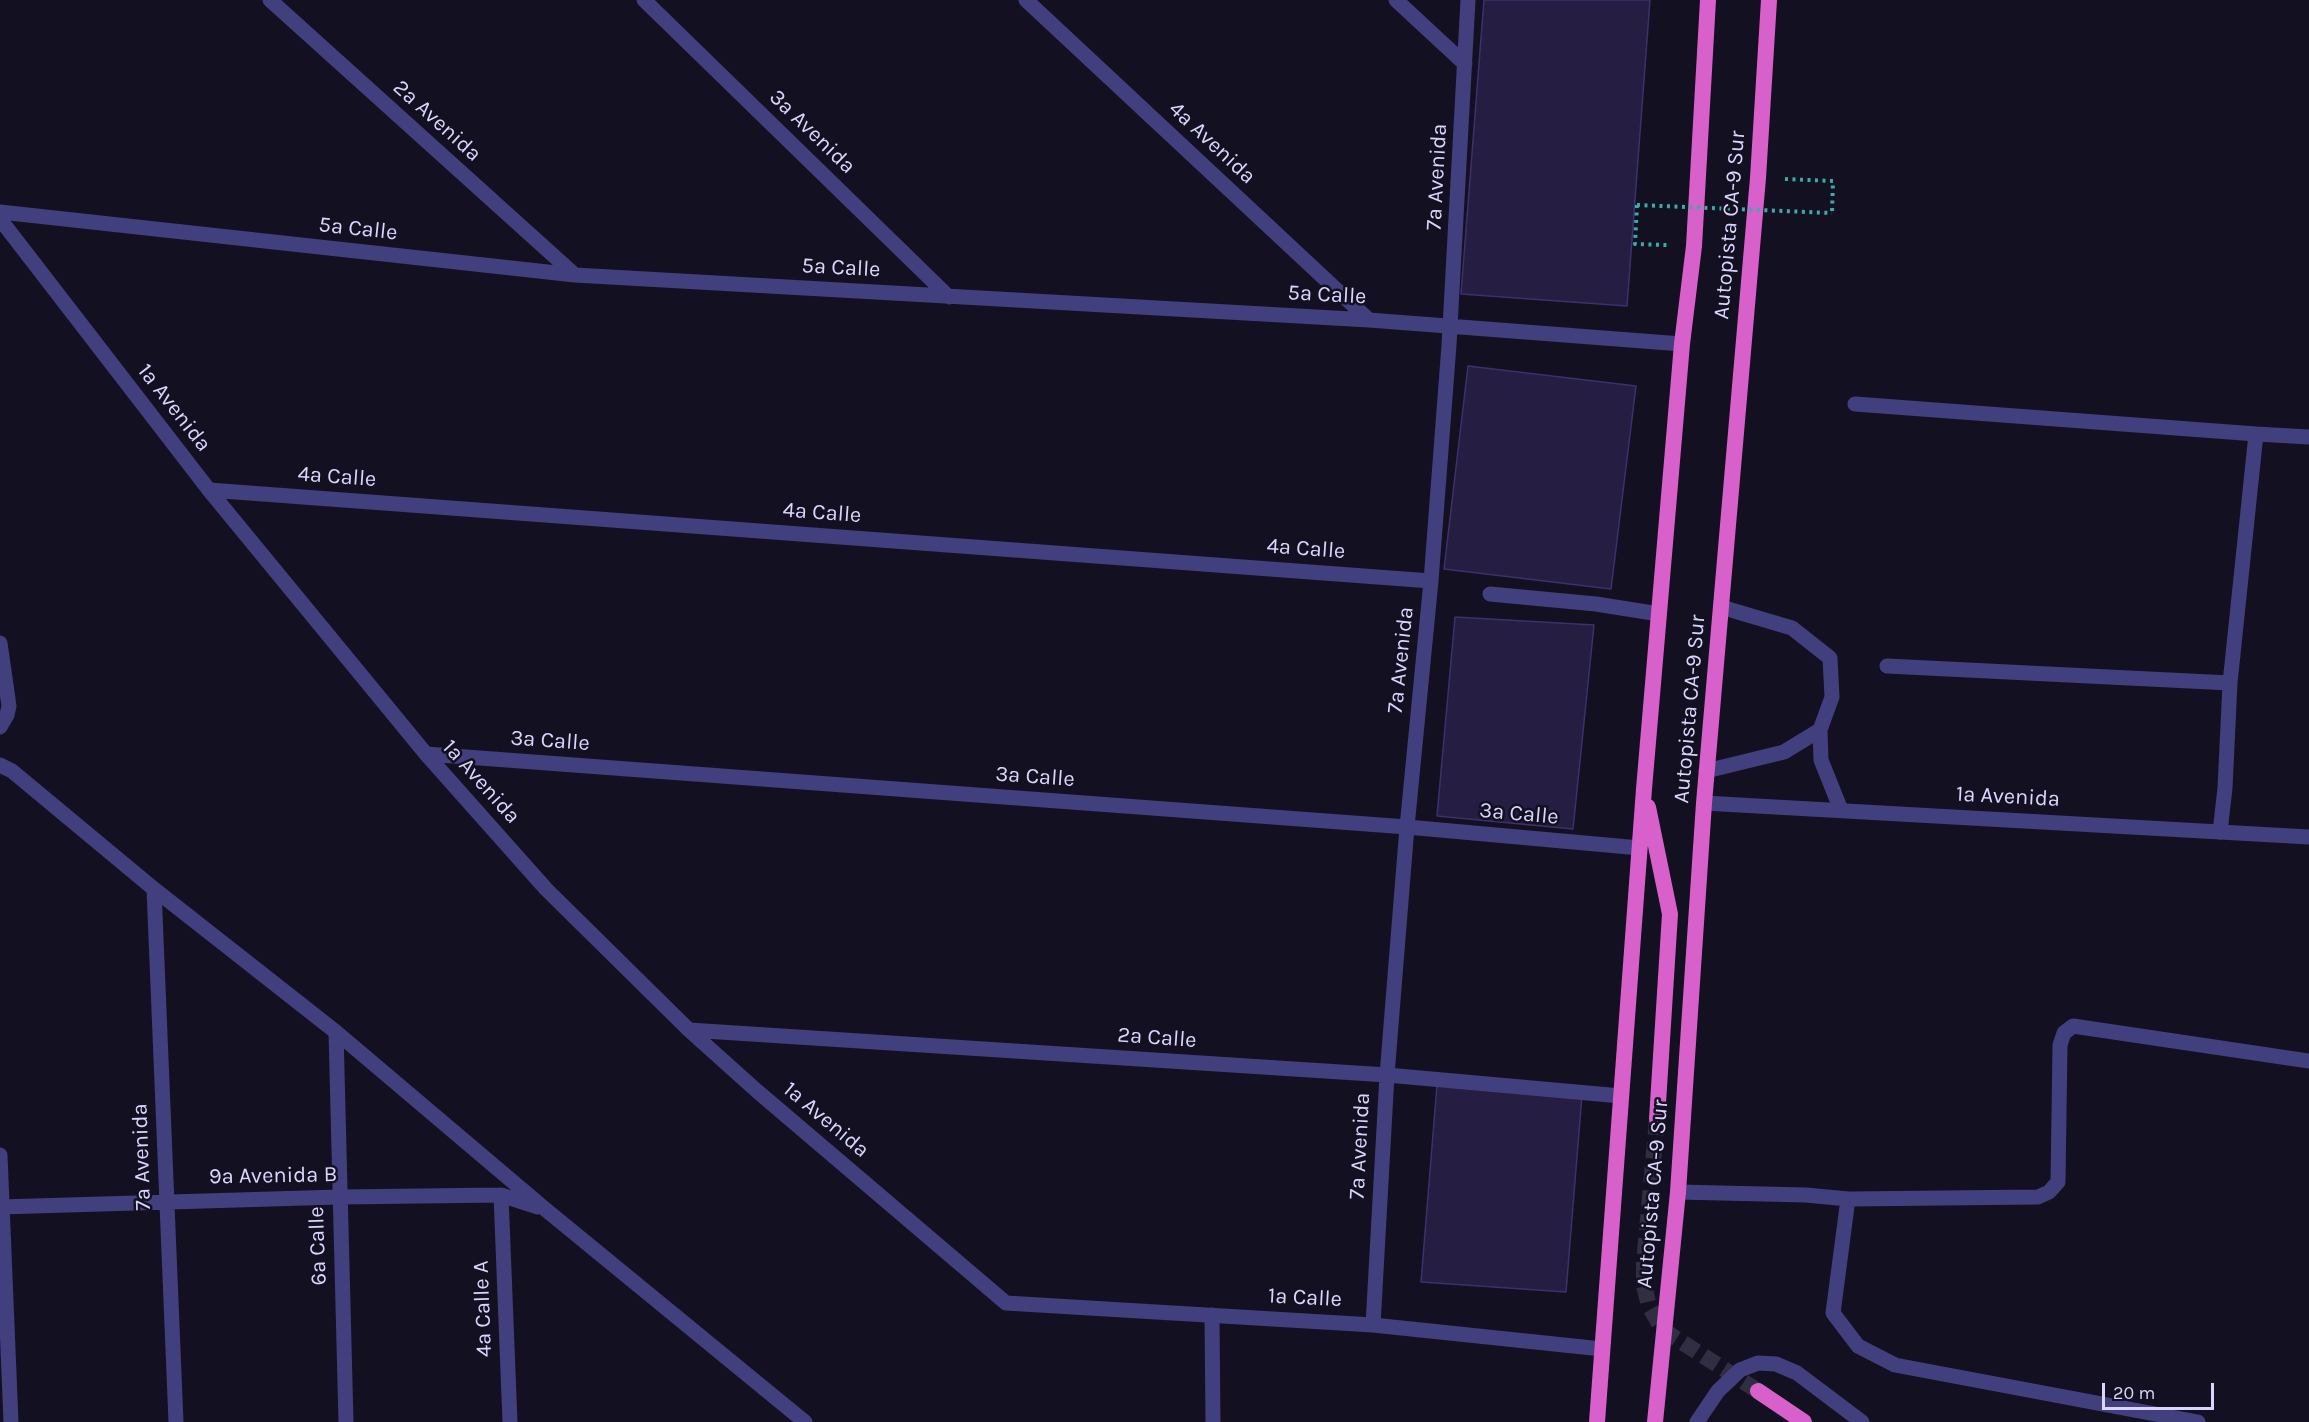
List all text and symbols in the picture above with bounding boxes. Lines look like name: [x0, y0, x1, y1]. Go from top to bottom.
street label: 2a Avenida: [387, 75, 487, 167]
street label: 3a Avenida: [763, 84, 861, 180]
street label: 4a Avenida: [1163, 96, 1261, 190]
street label: 7a Avenida: [1421, 123, 1453, 231]
street label: Autopista CA-9 Sur: [1709, 130, 1751, 320]
street label: 5a Calle: [317, 212, 399, 246]
street label: 5a Calle: [801, 253, 881, 283]
street label: 5a Calle: [1287, 280, 1367, 310]
street label: 1a Avenida: [132, 359, 216, 457]
street label: 4a Calle: [297, 461, 377, 493]
street label: 4a Calle: [782, 497, 862, 529]
street label: 4a Calle: [1266, 533, 1346, 565]
street label: 7a Avenida: [1382, 605, 1420, 715]
street label: Autopista CA-9 Sur: [1669, 614, 1711, 804]
street label: 3a Calle: [509, 725, 591, 757]
street label: 1a Avenida: [436, 734, 526, 830]
street label: 3a Calle: [994, 761, 1076, 793]
street label: 1a Avenida: [1955, 781, 2061, 813]
street label: 3a Calle: [1478, 797, 1560, 831]
street label: 2a Calle: [1117, 1022, 1197, 1054]
street label: 1a Avenida: [778, 1076, 874, 1164]
street label: 7a Avenida: [1344, 1092, 1376, 1200]
street label: Autopista CA-9 Sur: [1632, 1099, 1674, 1289]
street label: 7a Avenida: [127, 1103, 157, 1211]
street label: 9a Avenida B: [209, 1162, 337, 1190]
street label: 6a Calle: [303, 1206, 333, 1286]
street label: 4a Calle A: [468, 1260, 498, 1358]
street label: 1a Calle: [1267, 1283, 1343, 1313]
scale bar: [2105, 1371, 2218, 1409]
text: 20 m: [2113, 1382, 2155, 1404]

